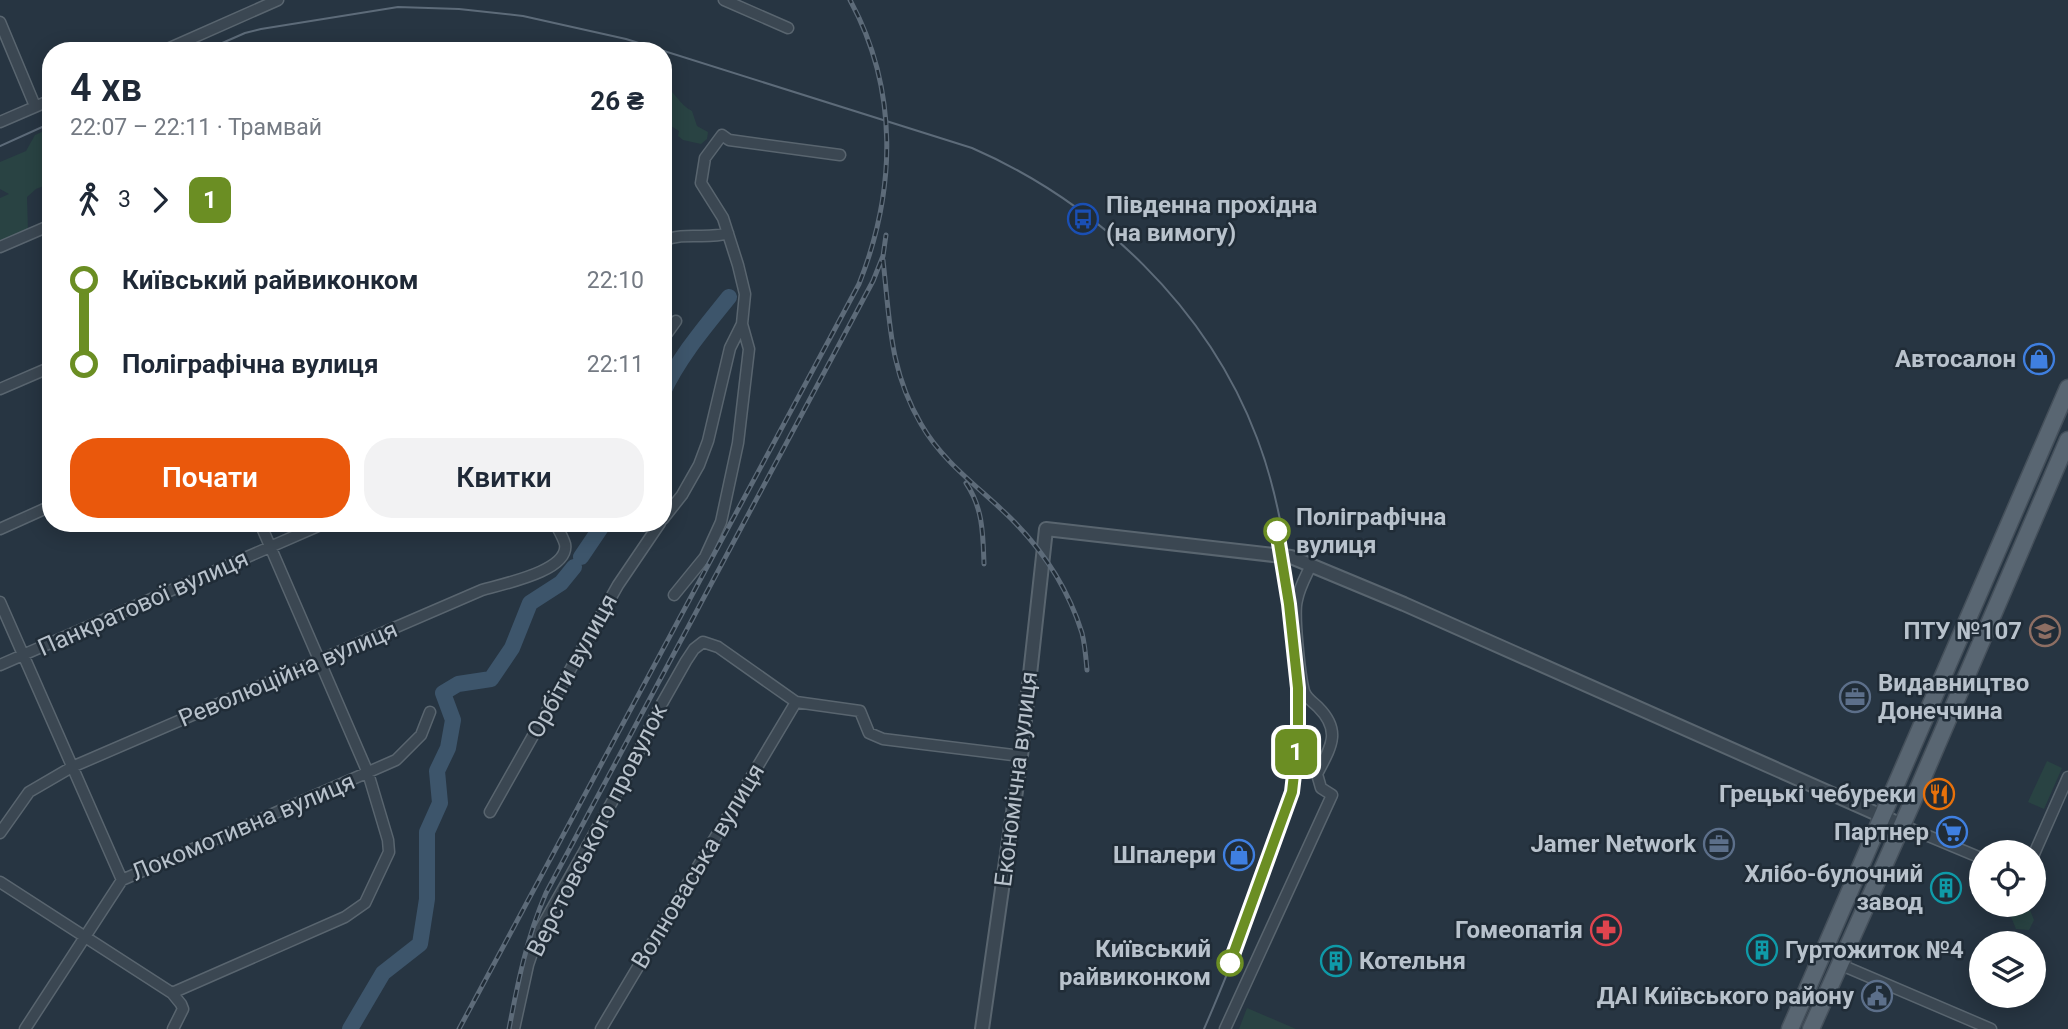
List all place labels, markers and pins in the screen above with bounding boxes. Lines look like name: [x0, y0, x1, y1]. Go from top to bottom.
place label: Південна прохідна (на вимогу): [1106, 191, 1317, 247]
bus stop icon: Південна прохідна (на вимогу): [1066, 202, 1100, 236]
shop icon: Автосалон: [2022, 342, 2056, 376]
place label: Автосалон: [1895, 345, 2016, 373]
place label: Поліграфічна вулиця: [1296, 503, 1446, 559]
marker: Поліграфічна вулиця: [1264, 518, 1290, 544]
school or university icon: ПТУ №107: [2028, 614, 2062, 648]
place label: ПТУ №107: [1903, 617, 2022, 645]
place label: Видавництво Донеччина: [1878, 669, 2029, 725]
office icon: Видавництво Донеччина: [1838, 680, 1872, 714]
restaurant icon: Грецькі чебуреки: [1922, 777, 1956, 811]
place label: Грецькі чебуреки: [1719, 780, 1916, 808]
supermarket icon: Партнер: [1935, 815, 1969, 849]
place label: Партнер: [1834, 818, 1929, 846]
office icon: Jamer Network: [1702, 827, 1736, 861]
place label: Jamer Network: [1530, 830, 1697, 858]
shop icon: Шпалери: [1222, 838, 1256, 872]
place label: Шпалери: [1113, 841, 1216, 869]
place label: Хлібо-булочний завод: [1744, 860, 1923, 916]
building icon: Хлібо-булочний завод: [1929, 871, 1963, 905]
pharmacy icon: Гомеопатія: [1589, 913, 1623, 947]
place label: Гомеопатія: [1455, 916, 1583, 944]
building icon: Гуртожиток №4: [1745, 933, 1779, 967]
place label: Київський райвиконком: [1059, 935, 1211, 991]
place label: Гуртожиток №4: [1785, 936, 1964, 964]
building icon: Котельня: [1319, 944, 1353, 978]
place label: Котельня: [1359, 947, 1466, 975]
marker: Київський райвиконком: [1217, 950, 1243, 976]
public building icon: ДАІ Київського району: [1860, 979, 1894, 1013]
place label: ДАІ Київського району: [1597, 982, 1855, 1010]

